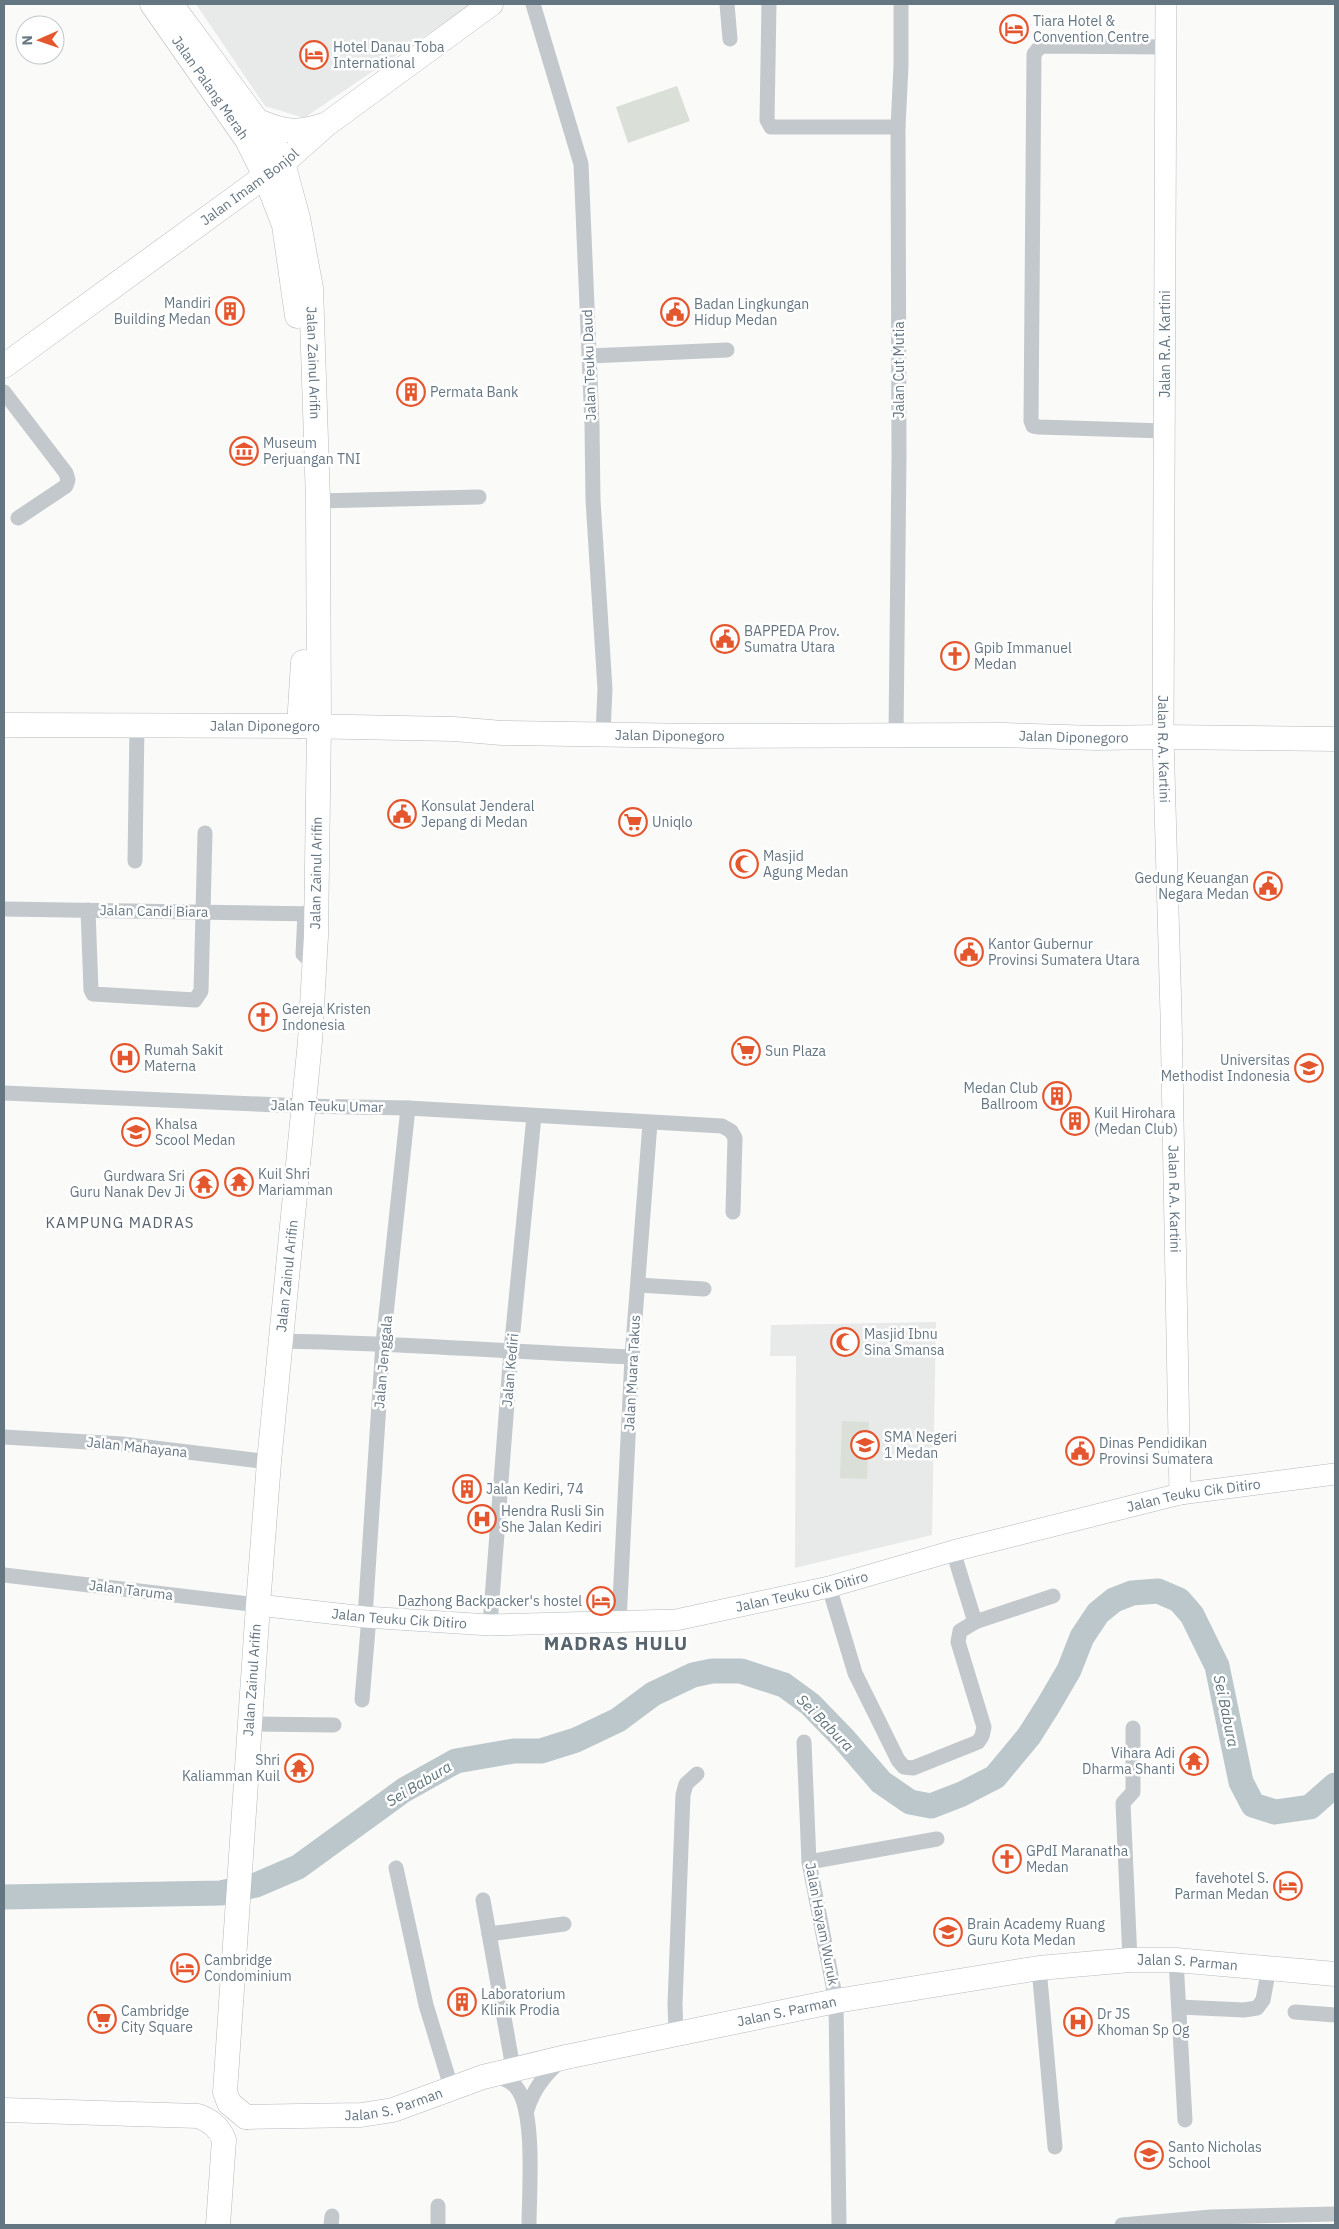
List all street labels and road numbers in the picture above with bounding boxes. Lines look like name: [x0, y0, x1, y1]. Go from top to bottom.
street label: Jalan Palang Merah: [168, 32, 253, 143]
street label: Jalan Imam Bonjol: [197, 144, 303, 229]
street label: Jalan R.A. Kartini: [1156, 290, 1174, 398]
street label: Jalan Zainul Arifin: [303, 306, 324, 420]
street label: Jalan Teuku Daud: [578, 309, 600, 421]
street label: Jalan Cut Mutia: [890, 321, 908, 419]
street label: Jalan R.A. Kartini: [1154, 695, 1174, 803]
street label: Jalan Diponegoro: [210, 717, 320, 735]
street label: Jalan Diponegoro: [615, 726, 725, 745]
street label: Jalan Diponegoro: [1019, 726, 1129, 747]
street label: Jalan Zainul Arifin: [306, 816, 326, 930]
street label: Jalan Candi Biara: [99, 901, 209, 921]
street label: Jalan Teuku Umar: [270, 1096, 384, 1116]
street label: Jalan R.A. Kartini: [1164, 1145, 1184, 1253]
street label: Jalan Zainul Arifin: [272, 1219, 302, 1333]
street label: Jalan Jenggala: [370, 1314, 396, 1409]
street label: Jalan Muara Takus: [620, 1314, 644, 1432]
street label: Jalan Kediri: [498, 1333, 522, 1407]
street label: Jalan Mahayana: [86, 1433, 189, 1461]
street label: Jalan Teuku Cik Ditiro: [1125, 1475, 1262, 1516]
street label: Jalan Teuku Cik Ditiro: [734, 1567, 870, 1616]
street label: Jalan Taruma: [88, 1576, 175, 1604]
street label: Jalan Teuku Cik Ditiro: [331, 1604, 468, 1633]
street label: Jalan Zainul Arifin: [239, 1623, 265, 1737]
street label: Jalan Hayam Wuruk: [801, 1861, 843, 1988]
street label: Jalan S. Parman: [1137, 1951, 1239, 1974]
street label: Jalan S. Parman: [735, 1992, 838, 2030]
street label: Jalan S. Parman: [344, 2084, 445, 2124]

